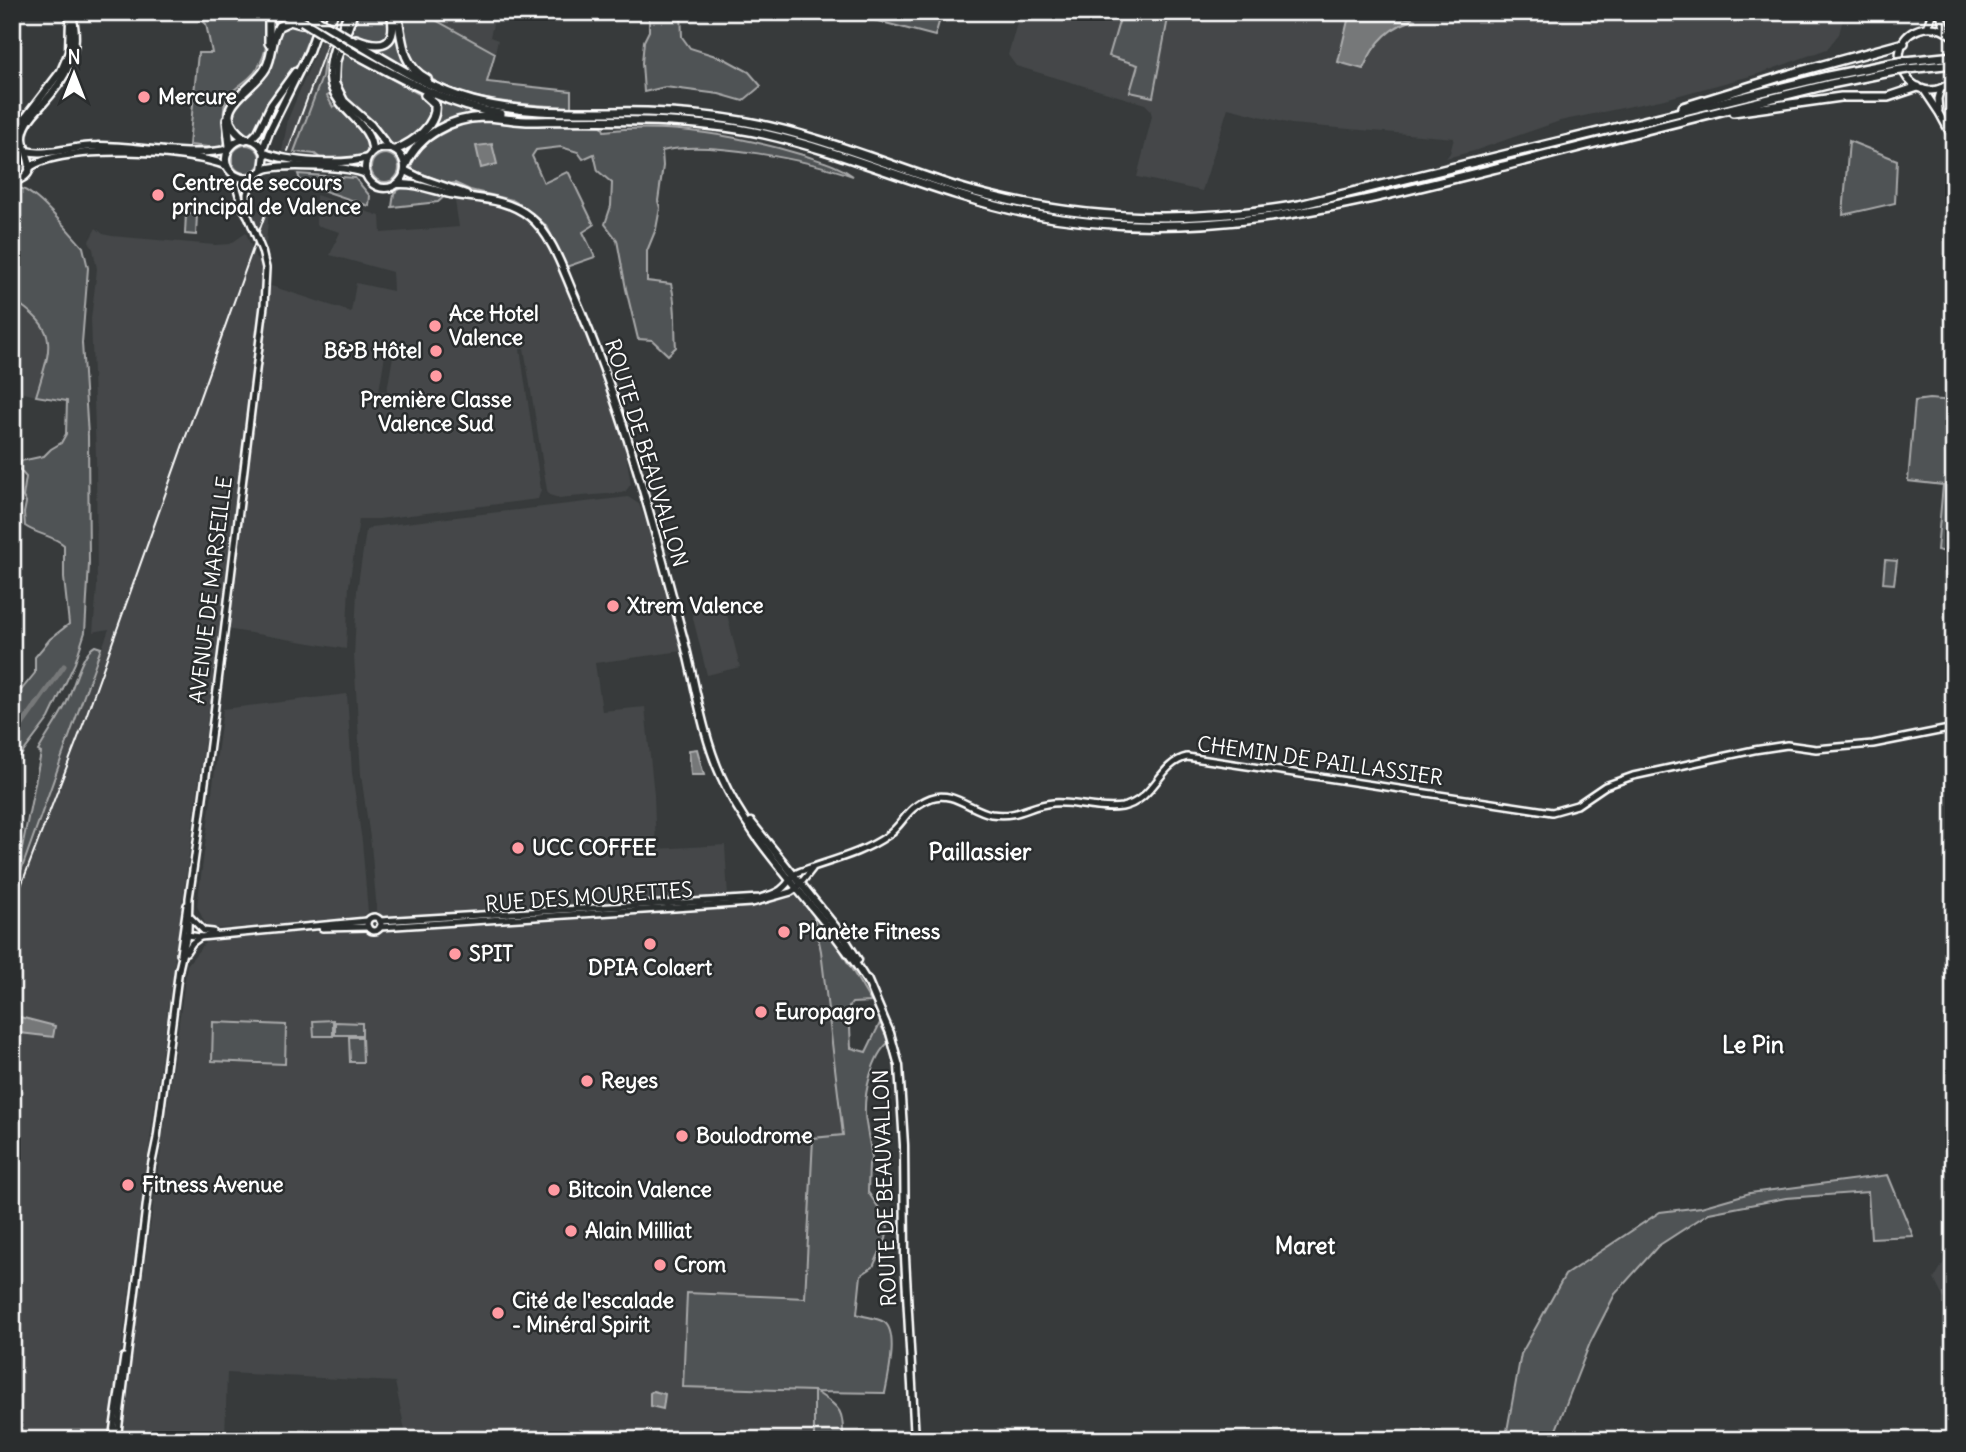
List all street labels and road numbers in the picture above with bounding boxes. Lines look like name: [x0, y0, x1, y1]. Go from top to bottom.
street label: ROUTE DE BEAUVALLON: [599, 336, 694, 570]
street label: AVENUE DE MARSEILLE: [183, 475, 238, 705]
street label: CHEMIN DE PAILLASSIER: [1195, 730, 1445, 791]
street label: RUE DES MOURETTES: [484, 876, 694, 917]
street label: ROUTE DE BEAUVALLON: [867, 1069, 902, 1307]

